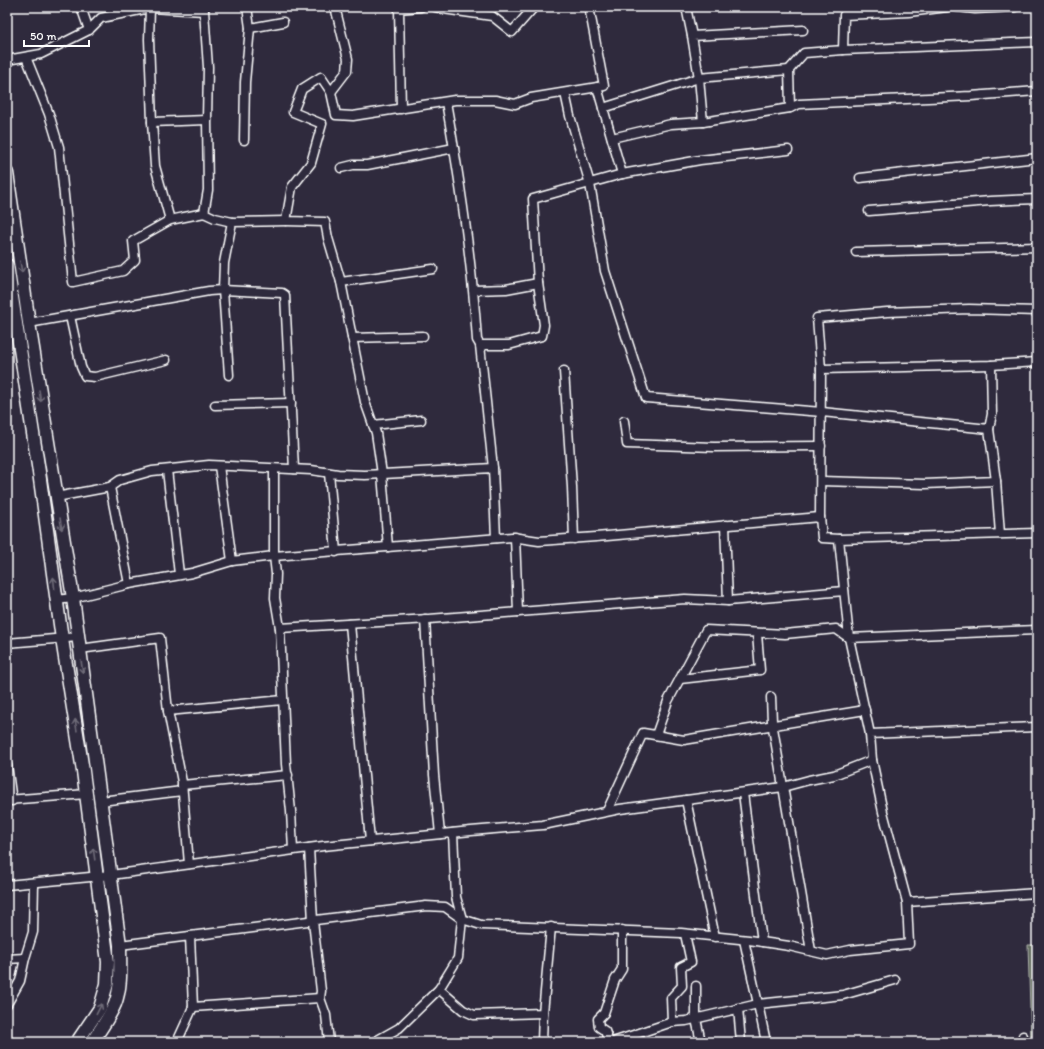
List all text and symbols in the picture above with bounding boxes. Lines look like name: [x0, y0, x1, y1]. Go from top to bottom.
scale bar: [24, 22, 89, 48]
text: 50 m: [30, 29, 56, 43]
one-way arrow: [17, 260, 25, 273]
one-way arrow: [36, 389, 44, 402]
one-way arrow: [57, 517, 65, 530]
one-way arrow: [50, 577, 58, 590]
one-way arrow: [78, 660, 86, 673]
one-way arrow: [72, 719, 80, 732]
one-way arrow: [91, 848, 98, 861]
one-way arrow: [95, 1004, 103, 1016]

